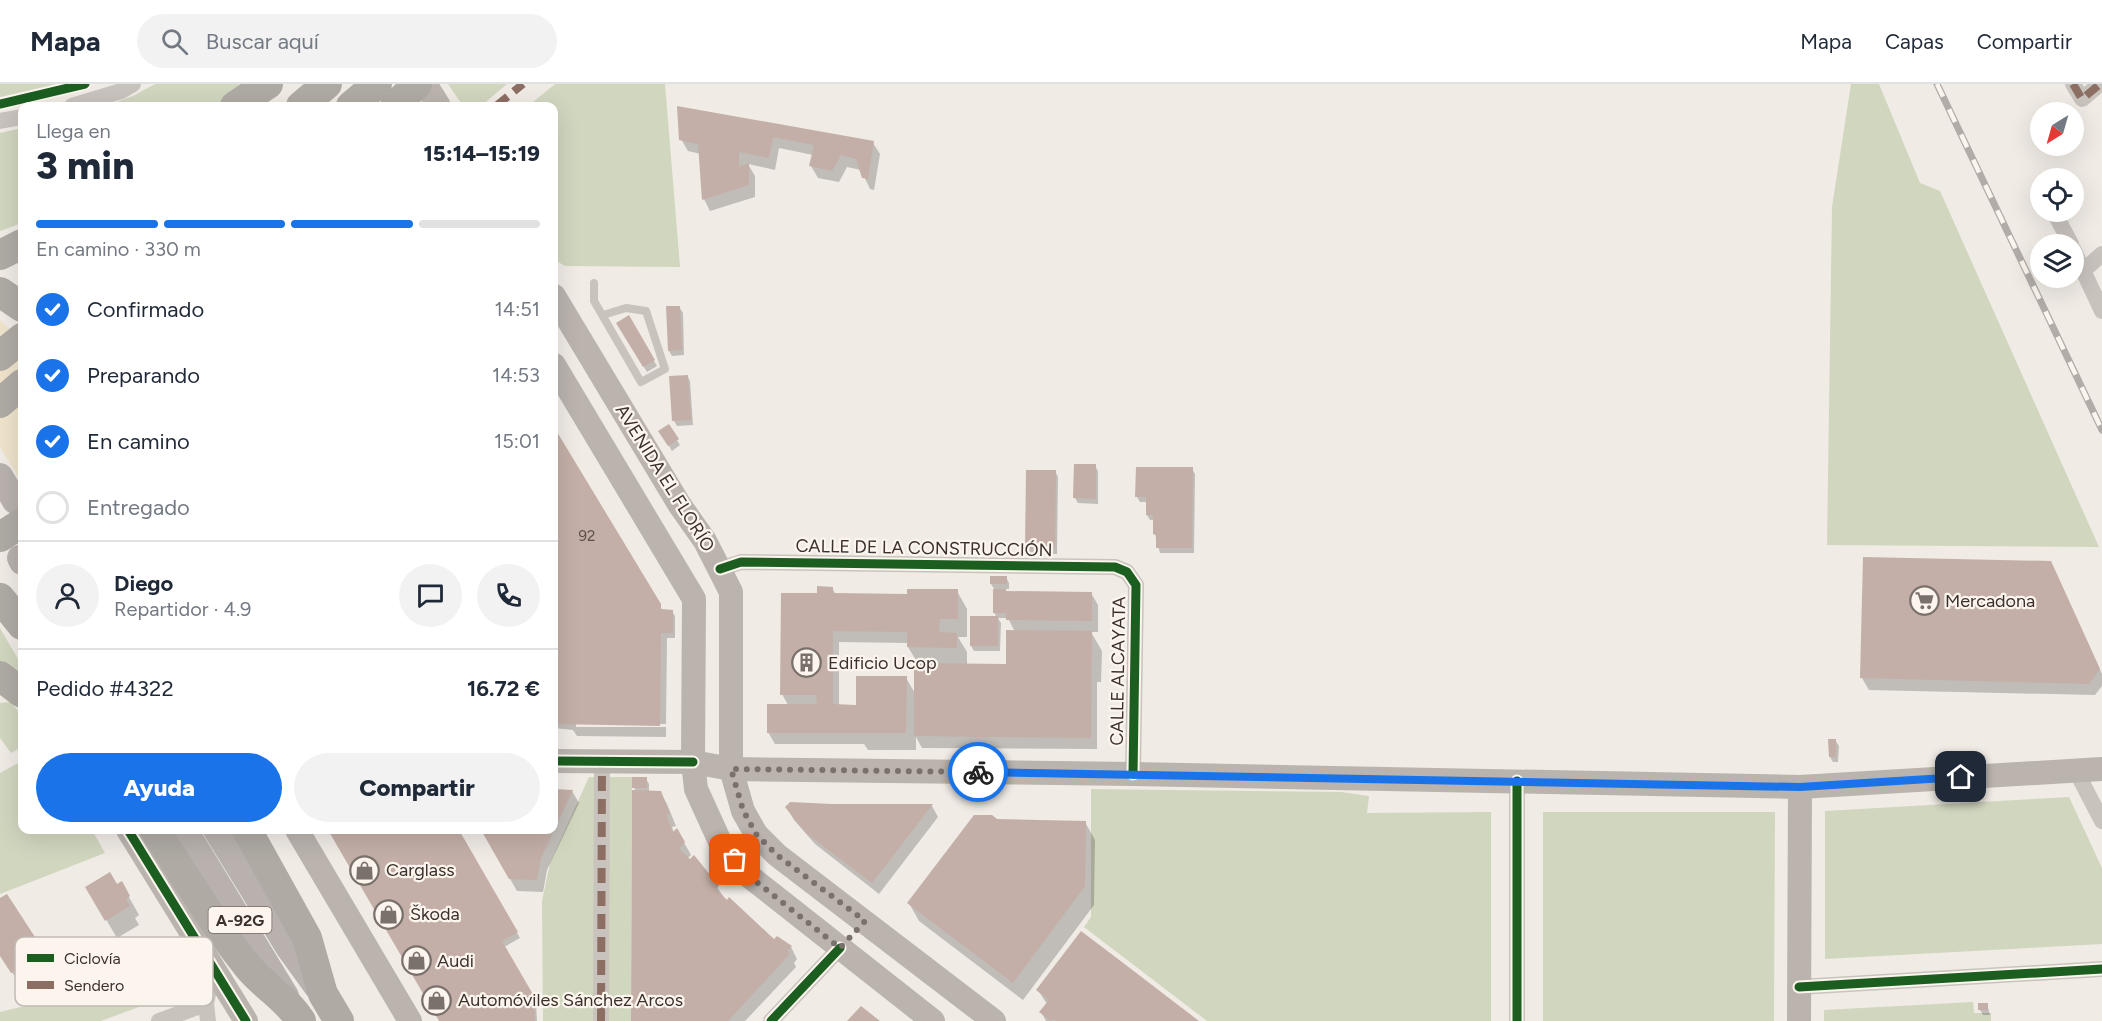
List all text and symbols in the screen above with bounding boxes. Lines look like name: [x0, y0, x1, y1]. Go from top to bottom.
search box: [137, 14, 557, 68]
text: Mapa: [30, 24, 101, 58]
icon: search: [158, 25, 191, 58]
text: Buscar aquí: [206, 28, 319, 55]
text: Mapa: [1800, 29, 1852, 54]
text: Capas: [1885, 29, 1944, 54]
text: Compartir: [1977, 29, 2072, 54]
north arrow: [2030, 102, 2084, 156]
map controls: [2030, 102, 2084, 288]
text: Llega en: [36, 119, 111, 143]
text: 15:14–15:19: [424, 140, 540, 167]
text: 3 min: [36, 142, 134, 189]
button: locate: [2030, 168, 2084, 222]
button: layers: [2030, 234, 2084, 288]
text: En camino · 330 m: [36, 237, 201, 261]
icon: check: [36, 293, 69, 326]
text: Confirmado: [87, 296, 204, 323]
text: 14:51: [495, 297, 540, 321]
icon: check: [36, 359, 69, 392]
text: Preparando: [87, 362, 200, 389]
text: 14:53: [492, 363, 540, 387]
street label: AVENIDA EL FLORÍO: [611, 400, 719, 556]
icon: check: [36, 425, 69, 458]
text: En camino: [87, 428, 190, 455]
text: 15:01: [494, 429, 540, 453]
text: Entregado: [87, 494, 190, 521]
house number: 92: [579, 527, 595, 545]
street label: CALLE DE LA CONSTRUCCIÓN: [795, 535, 1053, 561]
button: person: [36, 564, 99, 627]
button: chat: [399, 564, 462, 627]
button: phone: [477, 564, 540, 627]
text: Diego: [114, 570, 173, 597]
supermarket icon: Mercadona: [1908, 585, 1940, 617]
place label: Mercadona: [1945, 590, 2035, 612]
street label: CALLE ALCAYATA: [1106, 596, 1130, 746]
text: Repartidor · 4.9: [114, 597, 251, 621]
building icon: Edificio Ucop: [791, 647, 823, 679]
place label: Edificio Ucop: [828, 652, 937, 674]
text: Pedido #4322: [36, 675, 174, 702]
text: 16.72 €: [467, 675, 540, 702]
courier: [948, 742, 1008, 802]
pin: [1935, 751, 1986, 802]
button: Ayuda: [36, 753, 282, 822]
button: Compartir: [294, 753, 540, 822]
icon: bike: [962, 756, 995, 789]
icon: home: [1944, 760, 1977, 793]
pin: [709, 834, 760, 885]
icon: bag: [718, 843, 751, 876]
shop icon: Carglass: [349, 854, 381, 886]
place label: Carglass: [386, 859, 455, 881]
shop icon: Škoda: [373, 898, 405, 930]
place label: Škoda: [410, 903, 460, 925]
road number: A-92G: [208, 907, 272, 933]
legend: [15, 937, 213, 1006]
shop icon: Audi: [400, 945, 432, 977]
text: Ciclovía: [64, 949, 121, 968]
place label: Audi: [437, 950, 474, 972]
text: Sendero: [64, 976, 124, 995]
shop icon: Automóviles Sánchez Arcos: [421, 984, 453, 1016]
place label: Automóviles Sánchez Arcos: [458, 989, 683, 1011]

